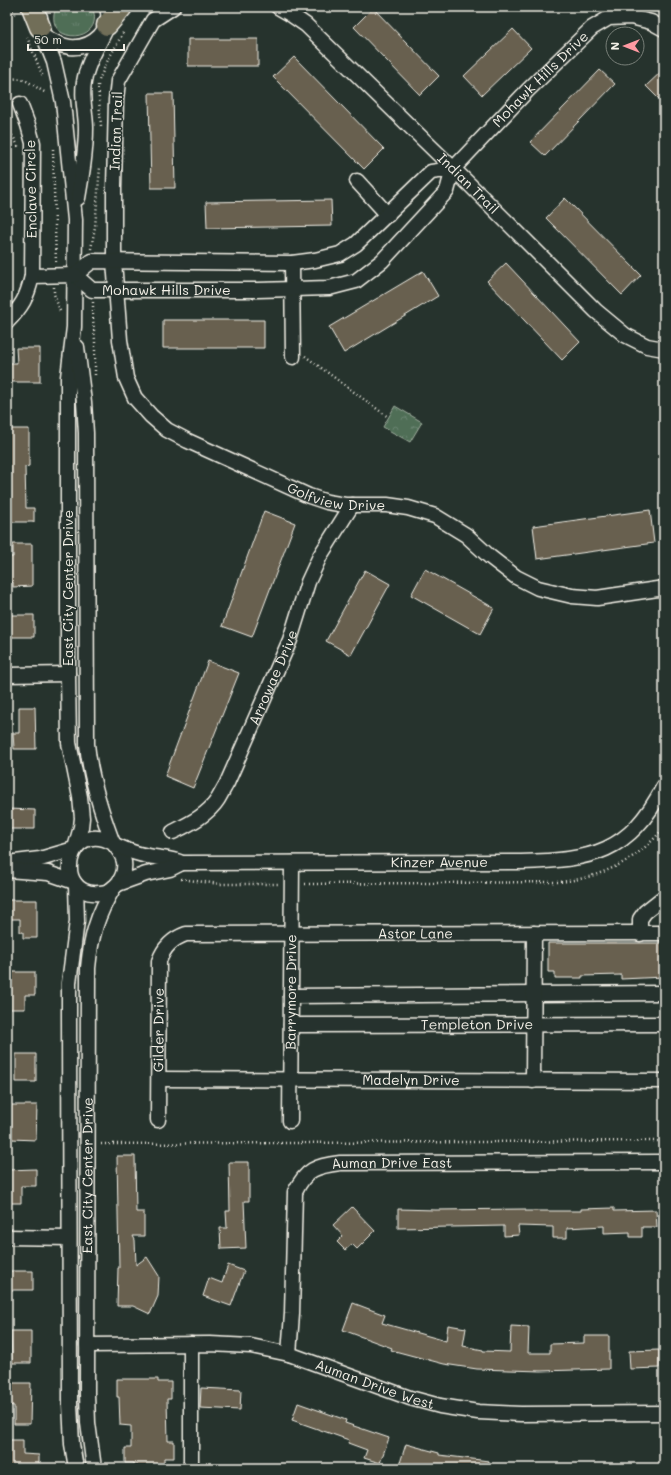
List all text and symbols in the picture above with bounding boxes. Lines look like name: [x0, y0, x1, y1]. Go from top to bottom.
scale bar: [28, 26, 124, 52]
north arrow: [605, 26, 645, 66]
street label: Mohawk Hills Drive: [488, 27, 592, 131]
text: 50 m: [34, 31, 62, 47]
text: N: [607, 42, 622, 50]
street label: Indian Trail: [105, 91, 126, 171]
street label: Enclave Circle: [20, 140, 41, 238]
street label: Indian Trail: [434, 148, 503, 218]
street label: Mohawk Hills Drive: [102, 280, 231, 299]
street label: Golfview Drive: [284, 477, 385, 514]
street label: East City Center Drive: [58, 510, 77, 666]
street label: Arrowae Drive: [244, 628, 302, 728]
street label: Kinzer Avenue: [391, 852, 488, 871]
street label: Astor Lane: [378, 923, 453, 943]
street label: Barrymore Drive: [281, 934, 300, 1050]
street label: Gilder Drive: [148, 988, 168, 1072]
street label: Templeton Drive: [421, 1014, 533, 1034]
street label: Madelyn Drive: [362, 1070, 460, 1089]
street label: East City Center Drive: [77, 1097, 97, 1254]
street label: Auman Drive East: [330, 1153, 452, 1173]
street label: Auman Drive West: [313, 1354, 437, 1413]

